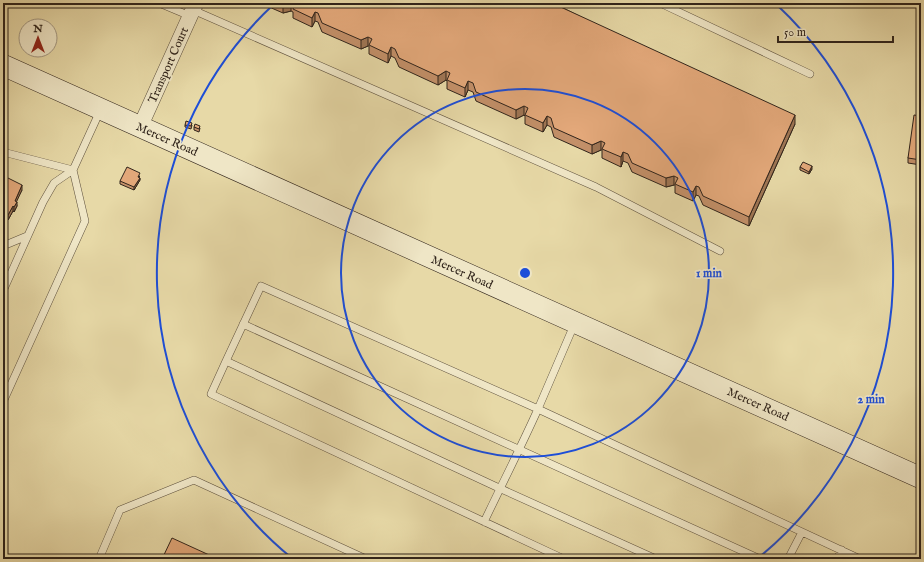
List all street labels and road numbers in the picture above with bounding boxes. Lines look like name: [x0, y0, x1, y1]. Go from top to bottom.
street label: Transport Court: [145, 25, 193, 106]
street label: Mercer Road: [134, 119, 200, 160]
street label: Mercer Road: [429, 252, 495, 293]
street label: Mercer Road: [725, 384, 791, 425]

